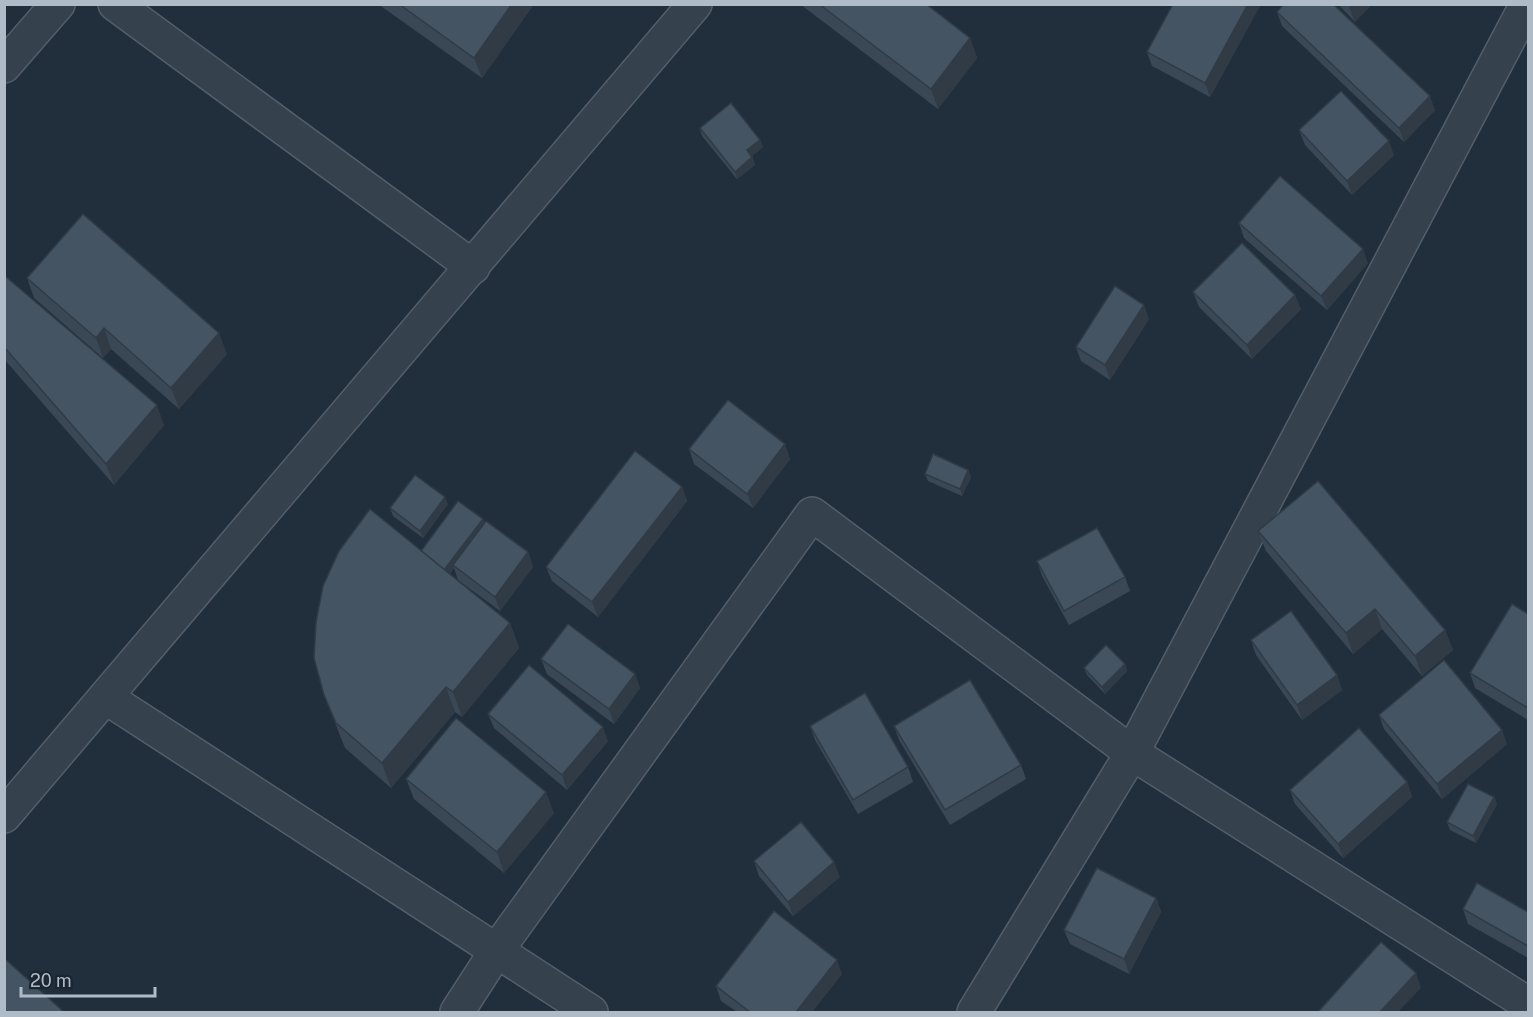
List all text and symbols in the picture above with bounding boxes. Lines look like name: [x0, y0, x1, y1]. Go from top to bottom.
scale bar: [21, 960, 154, 998]
text: 20 m: [30, 970, 72, 991]

